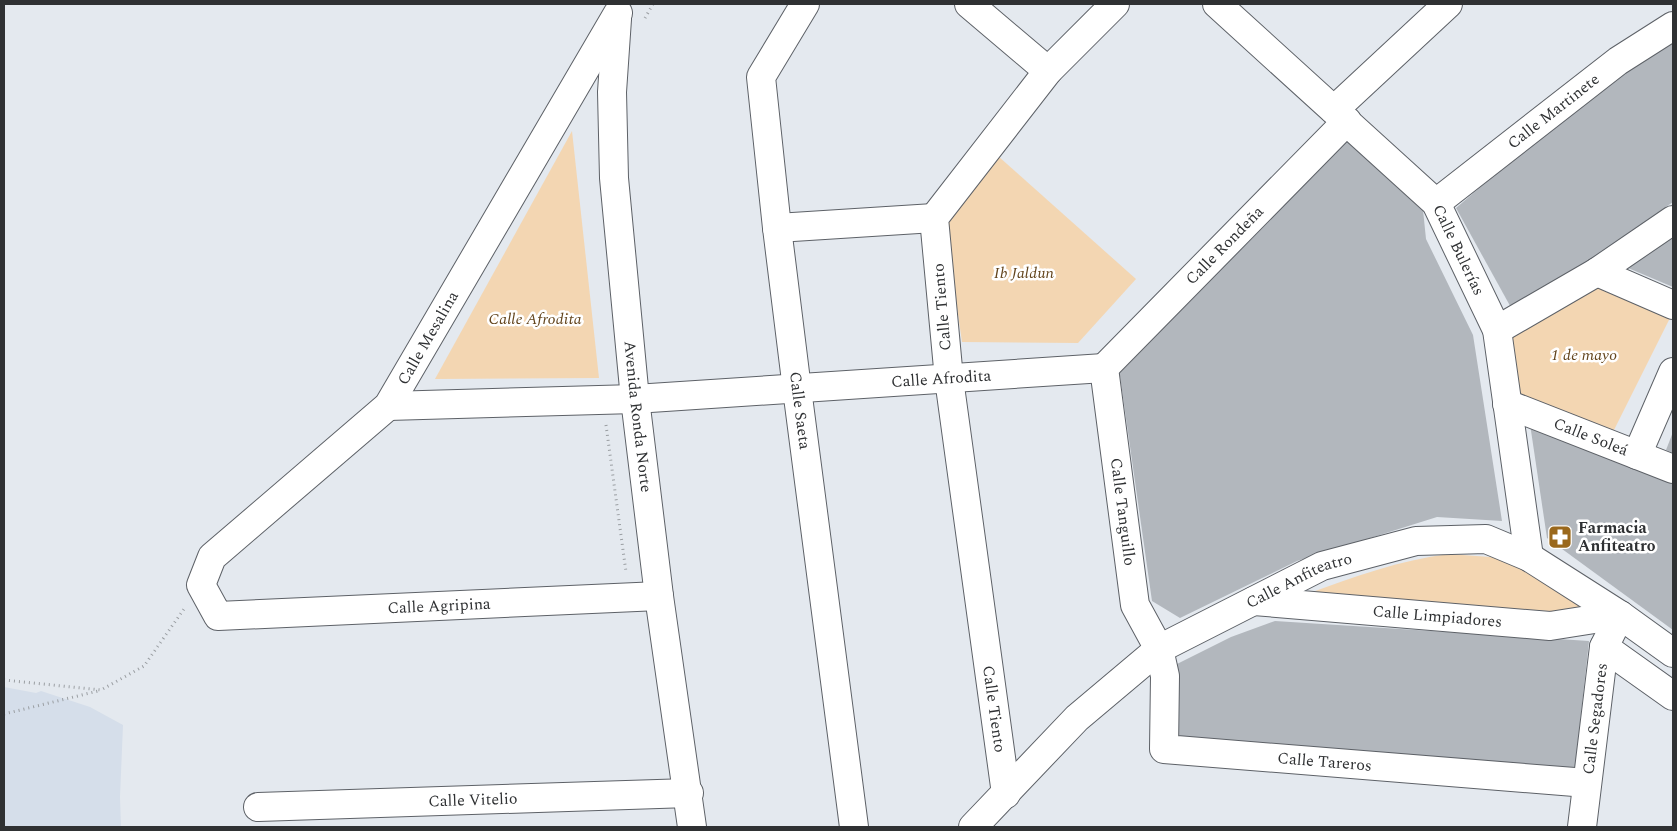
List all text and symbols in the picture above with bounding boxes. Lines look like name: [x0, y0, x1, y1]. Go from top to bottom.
street label: Calle Martinete: [1502, 68, 1605, 155]
street label: Calle Rondeña: [1180, 200, 1269, 290]
street label: Calle Bulerías: [1426, 200, 1491, 300]
park label: Ib Jaldun: [994, 261, 1055, 285]
street label: Calle Tiento: [926, 262, 958, 352]
street label: Calle Mesalina: [391, 286, 465, 389]
park label: Calle Afrodita: [488, 307, 582, 331]
street label: Avenida Ronda Norte: [618, 340, 658, 494]
park label: 1 de mayo: [1551, 343, 1617, 367]
street label: Calle Afrodita: [890, 363, 992, 394]
street label: Calle Saeta: [783, 370, 817, 451]
street label: Calle Soleá: [1550, 411, 1632, 462]
street label: Calle Tanguillo: [1104, 456, 1142, 567]
place label: Farmacia Anfiteatro: [1578, 516, 1656, 558]
pharmacy icon: Farmacia Anfiteatro: [1547, 524, 1573, 550]
street label: Calle Anfiteatro: [1242, 547, 1355, 615]
street label: Calle Agripina: [387, 592, 491, 620]
street label: Calle Limpiadores: [1372, 599, 1503, 634]
street label: Calle Segadores: [1577, 662, 1614, 776]
street label: Calle Tiento: [976, 664, 1012, 754]
street label: Calle Tareros: [1277, 746, 1373, 778]
street label: Calle Vitelio: [428, 787, 518, 813]

